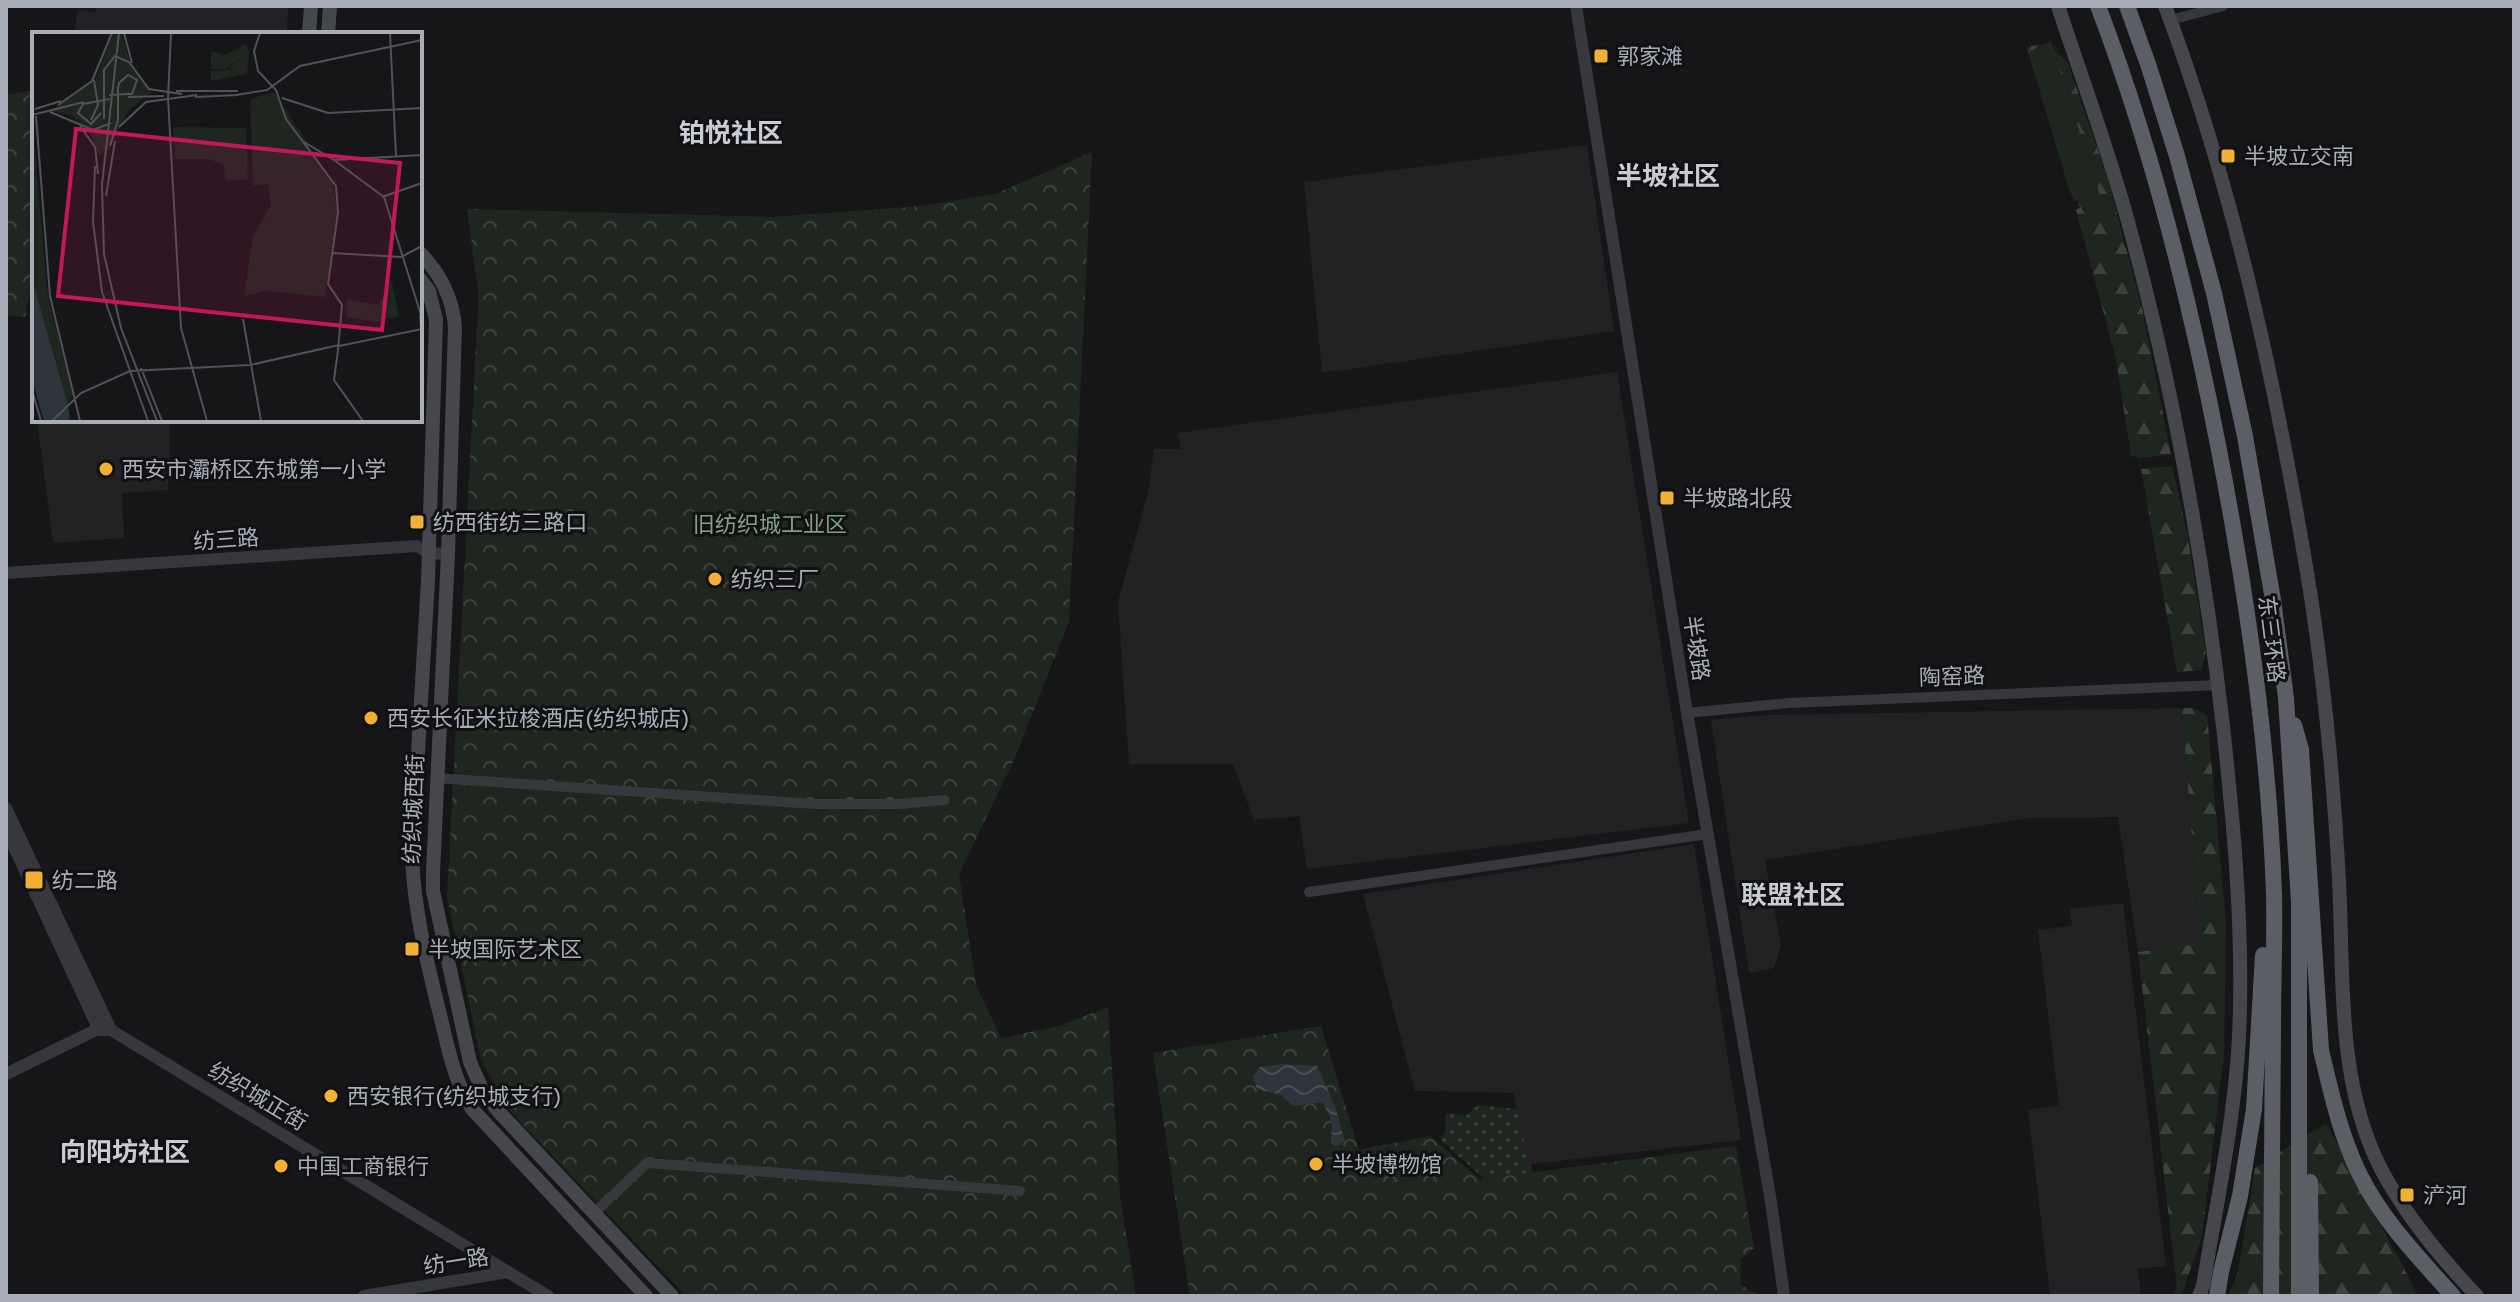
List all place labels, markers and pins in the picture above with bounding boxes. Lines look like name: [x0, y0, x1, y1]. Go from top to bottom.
place label: 郭家滩: [1617, 42, 1683, 69]
marker: 郭家滩: [1592, 47, 1610, 65]
place label: 半坡立交南: [2244, 142, 2354, 169]
marker: 半坡立交南: [2219, 147, 2237, 165]
place label: 西安市灞桥区东城第一小学: [122, 455, 386, 482]
marker: 西安市灞桥区东城第一小学: [97, 460, 115, 478]
place label: 半坡路北段: [1683, 484, 1793, 511]
marker: 半坡路北段: [1658, 489, 1676, 507]
place label: 纺西街纺三路口: [433, 508, 587, 535]
marker: 纺西街纺三路口: [408, 513, 426, 531]
place label: 纺织三厂: [731, 565, 819, 592]
marker: 纺织三厂: [706, 570, 724, 588]
place label: 西安长征米拉梭酒店(纺织城店): [387, 704, 690, 731]
marker: 西安长征米拉梭酒店(纺织城店): [362, 709, 380, 727]
place label: 纺二路: [52, 866, 118, 893]
marker: 纺二路: [23, 869, 45, 891]
place label: 半坡国际艺术区: [428, 935, 582, 962]
marker: 半坡国际艺术区: [403, 940, 421, 958]
place label: 西安银行(纺织城支行): [347, 1082, 562, 1109]
marker: 西安银行(纺织城支行): [322, 1087, 340, 1105]
place label: 半坡博物馆: [1332, 1150, 1442, 1177]
place label: 中国工商银行: [297, 1152, 429, 1179]
marker: 半坡博物馆: [1307, 1155, 1325, 1173]
marker: 中国工商银行: [272, 1157, 290, 1175]
place label: 浐河: [2423, 1181, 2467, 1208]
marker: 浐河: [2398, 1186, 2416, 1204]

